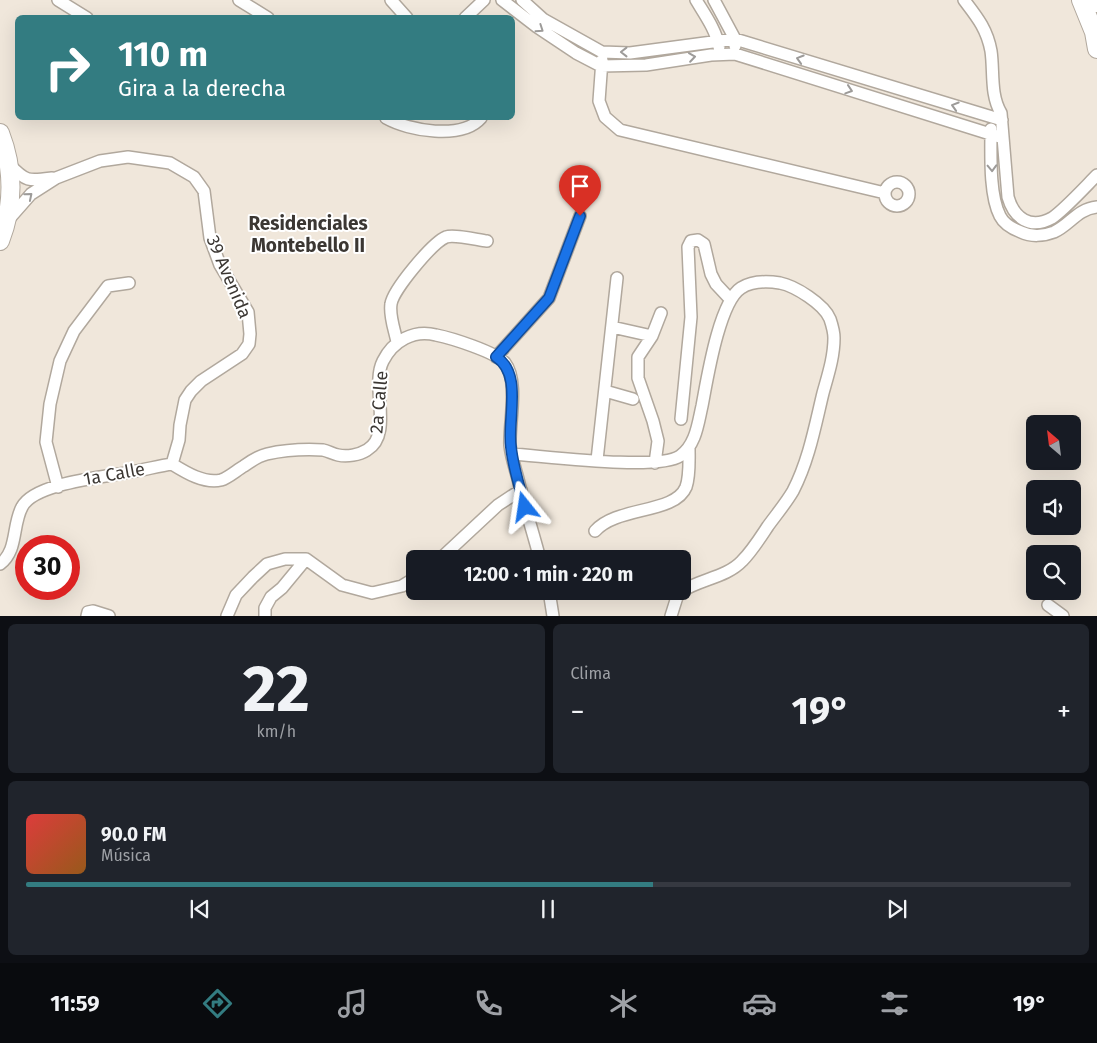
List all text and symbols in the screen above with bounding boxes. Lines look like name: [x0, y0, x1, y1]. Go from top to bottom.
one-way arrow: [535, 23, 544, 33]
text: 110 m: [118, 33, 208, 75]
icon: right: [35, 35, 100, 100]
one-way arrow: [619, 47, 627, 57]
one-way arrow: [688, 53, 696, 63]
one-way arrow: [796, 54, 804, 64]
text: Gira a la derecha: [118, 75, 286, 102]
one-way arrow: [844, 84, 852, 94]
one-way arrow: [951, 102, 960, 112]
one-way arrow: [987, 164, 997, 172]
pin: [559, 165, 601, 216]
icon: arrive: [566, 172, 594, 200]
one-way arrow: [24, 193, 33, 202]
district label: Residenciales Montebello II: [248, 212, 368, 257]
street label: 39 Avenida: [202, 232, 256, 322]
street label: 2a Calle: [365, 370, 393, 434]
north arrow: [1026, 415, 1081, 470]
map controls: [1026, 415, 1081, 600]
street label: 1a Calle: [81, 458, 147, 490]
position arrow: [498, 480, 550, 532]
button: sound: [1026, 480, 1081, 535]
speed limit sign: 30: [15, 535, 80, 600]
button: search: [1026, 545, 1081, 600]
text: 12:00 · 1 min · 220 m: [464, 563, 633, 586]
text: 22: [243, 650, 310, 728]
text: Clima: [571, 664, 611, 683]
text: 19°: [791, 688, 850, 734]
text: −: [571, 695, 585, 728]
text: +: [1057, 695, 1071, 728]
text: km/h: [256, 722, 296, 741]
text: 90.0 FM: [101, 823, 166, 846]
text: Música: [101, 846, 151, 865]
icon: previous: [186, 895, 214, 923]
icon: pause: [534, 895, 562, 923]
icon: next: [883, 895, 911, 923]
icon: directions: [200, 986, 235, 1021]
icon: music: [335, 986, 370, 1021]
icon: phone: [471, 986, 506, 1021]
icon: climate: [606, 986, 641, 1021]
icon: car: [742, 986, 777, 1021]
icon: filters: [877, 986, 912, 1021]
text: 11:59: [50, 990, 99, 1017]
text: 19°: [1013, 990, 1047, 1017]

